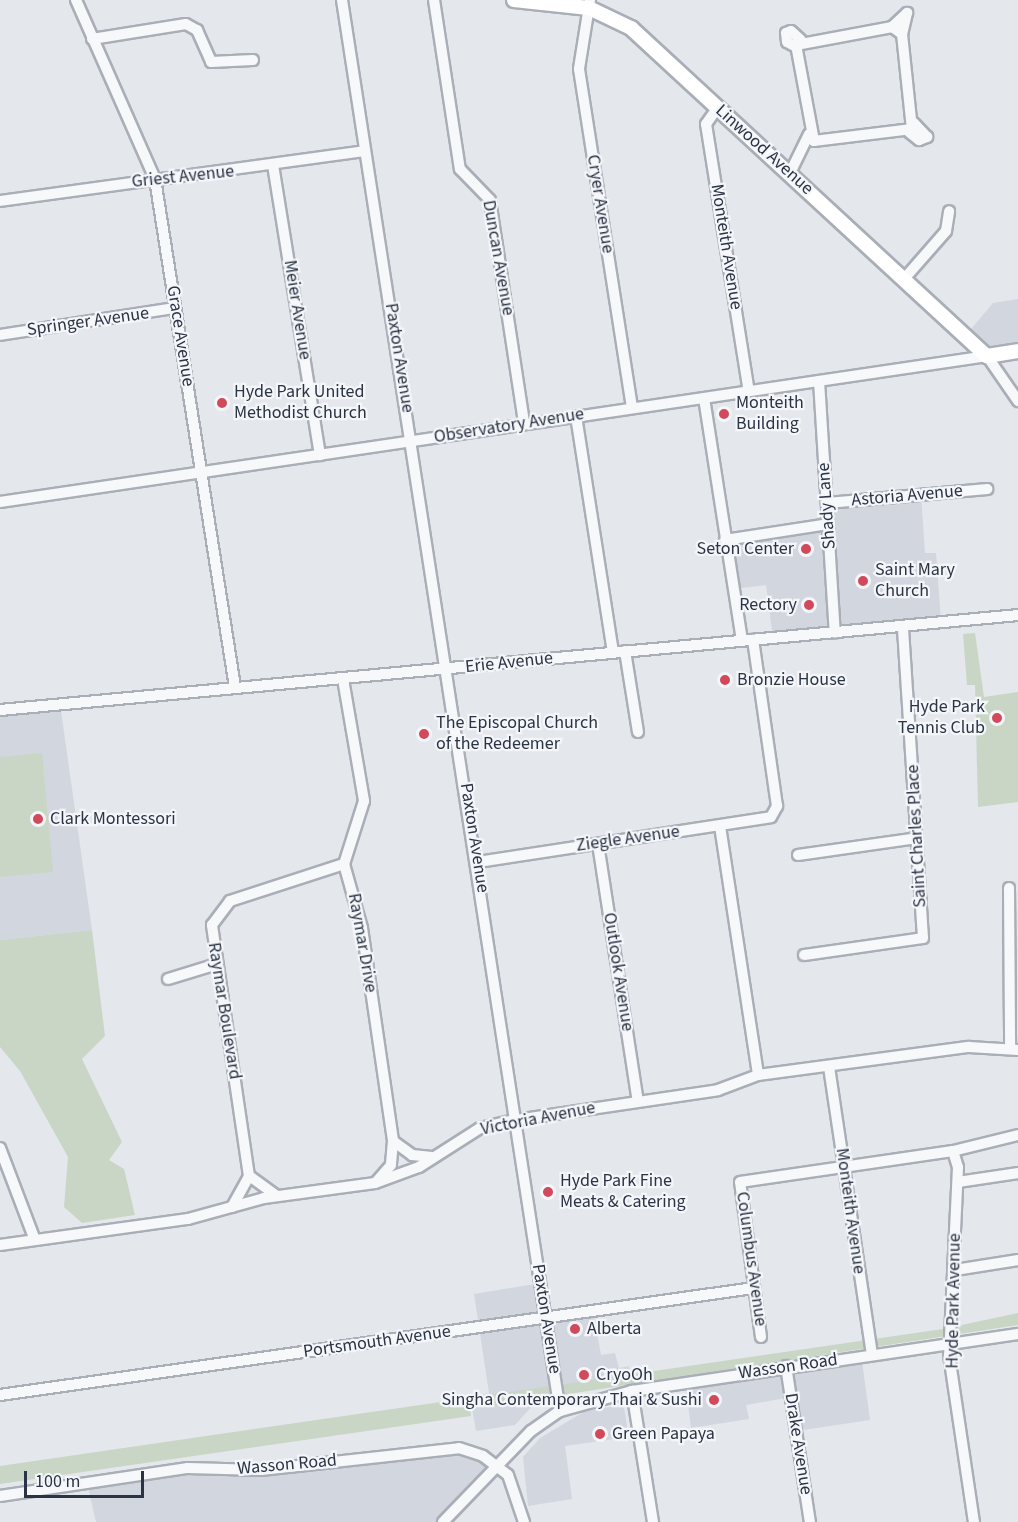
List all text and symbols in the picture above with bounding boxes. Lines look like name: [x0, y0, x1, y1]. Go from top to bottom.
street label: Linwood Avenue: [711, 100, 817, 200]
street label: Cryer Avenue: [582, 153, 618, 255]
street label: Griest Avenue: [131, 161, 235, 193]
street label: Monteith Avenue: [705, 183, 747, 311]
street label: Duncan Avenue: [477, 199, 519, 317]
street label: Meier Avenue: [278, 259, 316, 361]
street label: Grace Avenue: [161, 284, 199, 388]
street label: Paxton Avenue: [380, 302, 418, 414]
street label: Springer Avenue: [25, 303, 151, 341]
place label: Hyde Park United Methodist Church: [234, 382, 367, 424]
place label: Monteith Building: [736, 393, 804, 436]
marker: Hyde Park United Methodist Church: [215, 396, 229, 410]
street label: Observatory Avenue: [432, 403, 586, 449]
marker: Monteith Building: [717, 407, 731, 421]
street label: Shady Lane: [813, 462, 841, 550]
street label: Astoria Avenue: [850, 480, 964, 512]
place label: Seton Center: [697, 538, 794, 560]
marker: Seton Center: [799, 542, 813, 556]
place label: Saint Mary Church: [875, 560, 955, 602]
marker: Saint Mary Church: [856, 574, 870, 588]
place label: Rectory: [739, 594, 797, 616]
marker: Rectory: [802, 598, 816, 612]
street label: Erie Avenue: [464, 648, 554, 678]
place label: Bronzie House: [737, 669, 846, 691]
marker: Bronzie House: [718, 673, 732, 687]
place label: Hyde Park Tennis Club: [898, 697, 985, 740]
marker: Hyde Park Tennis Club: [990, 711, 1004, 725]
place label: The Episcopal Church of the Redeemer: [436, 713, 598, 756]
marker: The Episcopal Church of the Redeemer: [417, 727, 431, 741]
street label: Saint Charles Place: [902, 764, 932, 908]
street label: Paxton Avenue: [455, 782, 493, 894]
place label: Clark Montessori: [50, 808, 176, 830]
marker: Clark Montessori: [31, 812, 45, 826]
street label: Ziegle Avenue: [575, 821, 681, 857]
street label: Raymar Drive: [343, 892, 381, 994]
street label: Outlook Avenue: [598, 911, 638, 1033]
street label: Raymar Boulevard: [203, 941, 245, 1081]
street label: Victoria Avenue: [479, 1097, 597, 1141]
street label: Monteith Avenue: [830, 1147, 870, 1275]
place label: Hyde Park Fine Meats & Catering: [560, 1171, 686, 1214]
marker: Hyde Park Fine Meats & Catering: [541, 1185, 555, 1199]
street label: Columbus Avenue: [731, 1190, 771, 1328]
street label: Hyde Park Avenue: [942, 1233, 966, 1369]
street label: Paxton Avenue: [527, 1263, 565, 1375]
place label: Alberta: [587, 1318, 641, 1340]
street label: Portsmouth Avenue: [302, 1321, 452, 1363]
marker: Alberta: [568, 1322, 582, 1336]
street label: Wasson Road: [737, 1349, 839, 1385]
place label: CryoOh: [596, 1364, 653, 1386]
marker: CryoOh: [577, 1368, 591, 1382]
place label: Singha Contemporary Thai & Sushi: [441, 1389, 702, 1411]
street label: Drake Avenue: [779, 1392, 817, 1496]
marker: Singha Contemporary Thai & Sushi: [707, 1393, 721, 1407]
place label: Green Papaya: [612, 1423, 715, 1445]
marker: Green Papaya: [593, 1427, 607, 1441]
street label: Wasson Road: [236, 1450, 338, 1480]
scale bar: [27, 1459, 147, 1497]
text: 100 m: [35, 1469, 80, 1494]

